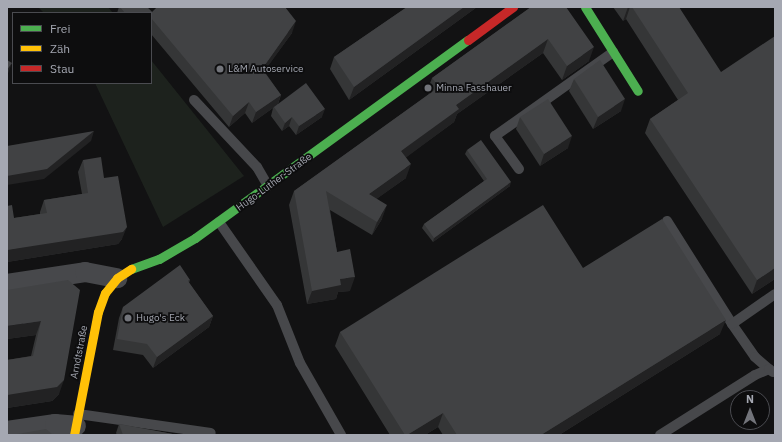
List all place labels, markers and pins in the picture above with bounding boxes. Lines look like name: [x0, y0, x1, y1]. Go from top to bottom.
place label: L&M Autoservice: [228, 63, 303, 75]
marker: L&M Autoservice: [215, 64, 225, 74]
place label: Minna Fasshauer: [436, 82, 512, 94]
marker: Minna Fasshauer: [423, 83, 433, 93]
place label: Hugo's Eck: [136, 312, 185, 324]
marker: Hugo's Eck: [123, 313, 133, 323]

